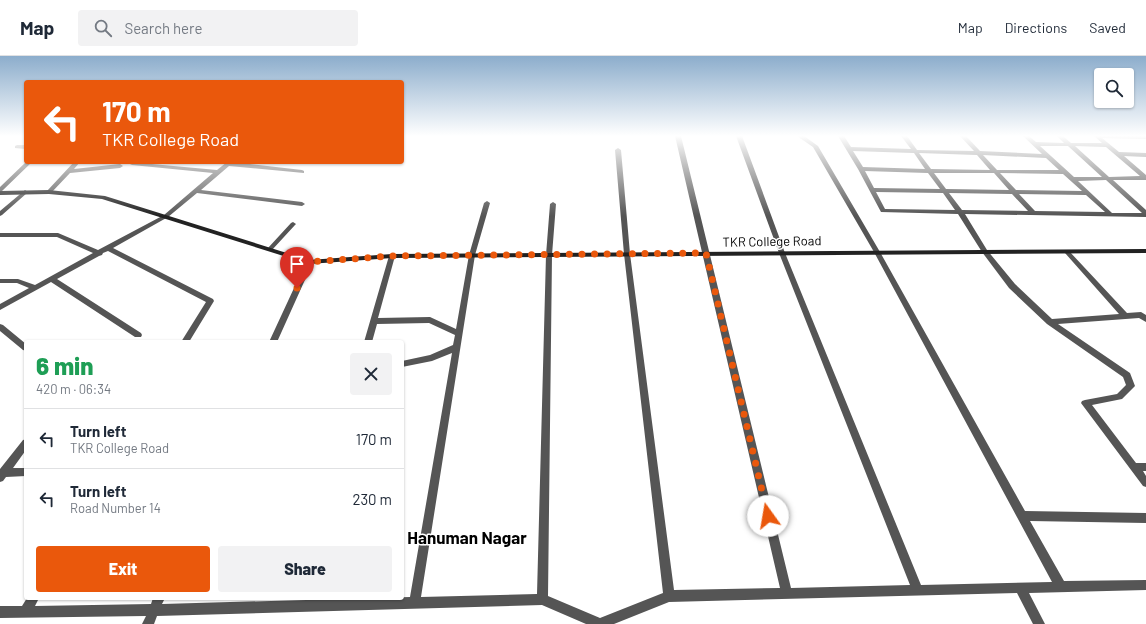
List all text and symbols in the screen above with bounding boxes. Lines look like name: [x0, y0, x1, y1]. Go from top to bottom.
search box: [78, 10, 358, 46]
text: Map: [20, 16, 54, 39]
icon: search: [92, 17, 114, 39]
text: Search here: [124, 19, 202, 37]
text: Map: [958, 19, 983, 36]
text: Directions: [1005, 19, 1067, 36]
text: Saved: [1089, 19, 1126, 36]
map controls: [1094, 68, 1134, 108]
button: search: [1094, 68, 1134, 108]
text: 170 m: [102, 94, 171, 128]
icon: left: [36, 96, 88, 148]
text: TKR College Road: [102, 128, 239, 150]
street label: TKR College Road: [722, 232, 822, 250]
pin: [280, 247, 314, 288]
icon: arrive: [286, 253, 308, 275]
text: 6 min: [36, 351, 93, 380]
button: close: [350, 353, 392, 395]
text: 420 m · 06:34: [36, 381, 111, 397]
text: Turn left: [70, 422, 126, 440]
icon: left: [36, 428, 58, 450]
text: 170 m: [356, 430, 392, 448]
text: TKR College Road: [70, 440, 169, 456]
text: Turn left: [70, 482, 126, 500]
icon: left: [36, 488, 58, 510]
text: 230 m: [352, 490, 392, 508]
position arrow: [747, 495, 789, 537]
text: Road Number 14: [70, 500, 161, 516]
district label: Hanuman Nagar: [407, 527, 527, 547]
button: Exit: [36, 546, 210, 592]
button: Share: [218, 546, 392, 592]

